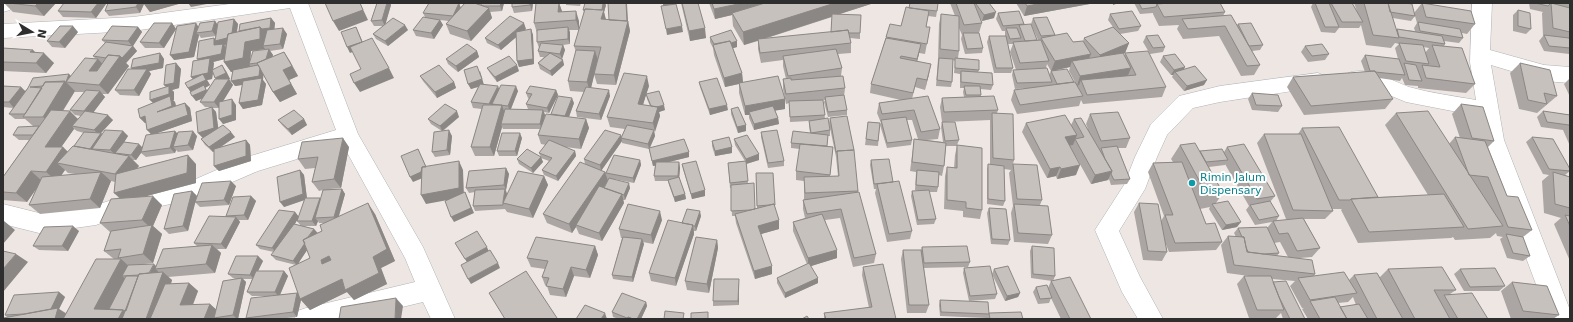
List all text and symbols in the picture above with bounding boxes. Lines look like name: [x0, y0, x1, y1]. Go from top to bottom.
north arrow: [12, 12, 52, 52]
text: N: [34, 28, 49, 39]
place label: Rimin Jalum Dispensary: [1200, 171, 1266, 197]
marker: Rimin Jalum Dispensary: [1187, 178, 1197, 188]

